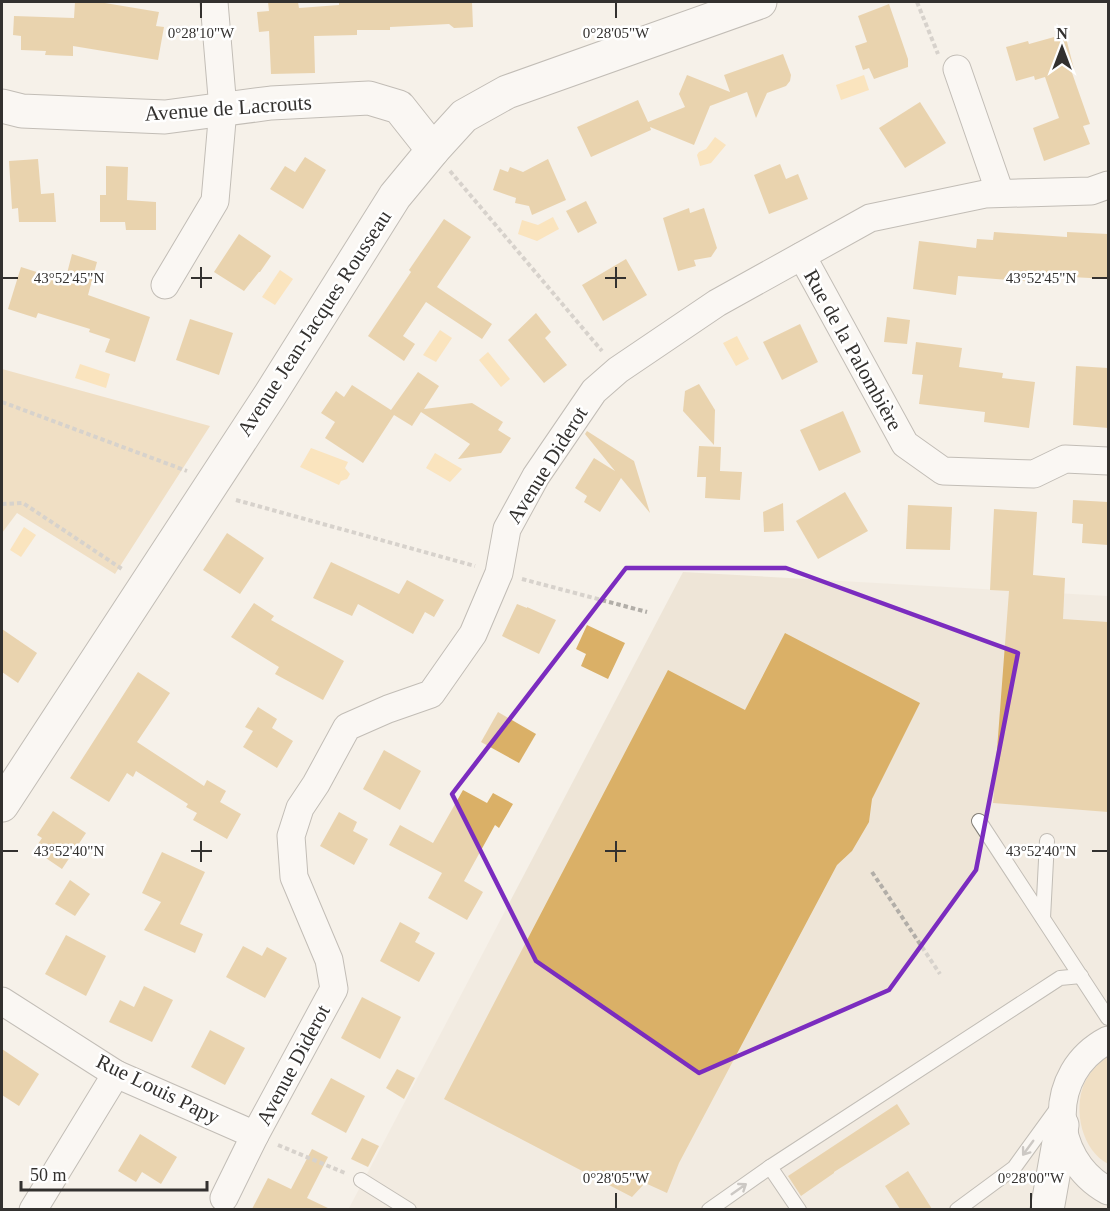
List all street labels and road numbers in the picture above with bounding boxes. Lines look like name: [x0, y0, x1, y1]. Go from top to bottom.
street label: Avenue de Lacrouts: [144, 90, 312, 126]
street label: Avenue Jean-Jacques Rousseau: [232, 205, 396, 440]
street label: Rue de la Palombière: [799, 265, 907, 435]
street label: Avenue Diderot: [502, 402, 593, 528]
street label: Avenue Diderot: [251, 1000, 335, 1129]
street label: Rue Louis Papy: [92, 1049, 224, 1129]

